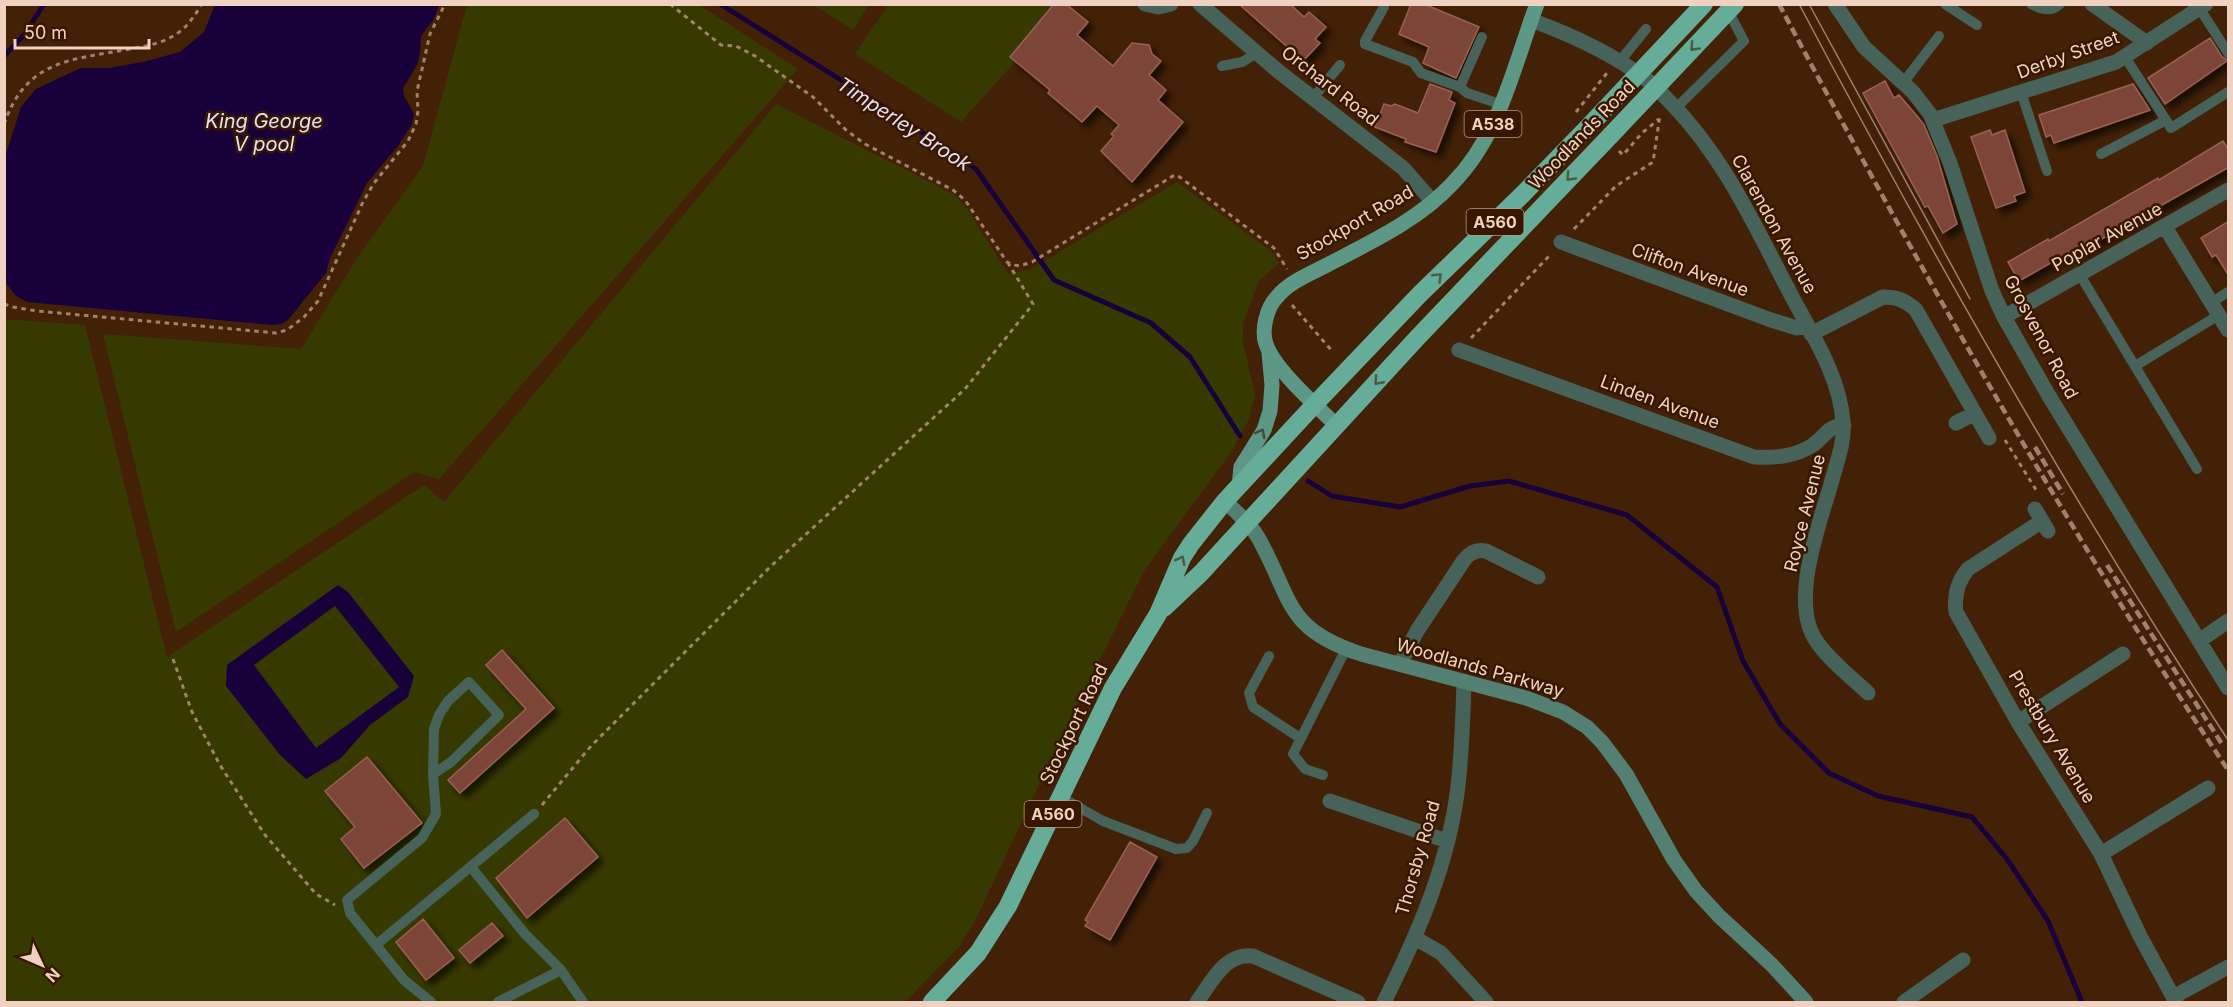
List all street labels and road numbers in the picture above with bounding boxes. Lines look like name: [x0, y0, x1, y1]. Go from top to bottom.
street label: Derby Street: [2014, 26, 2122, 83]
street label: Orchard Road: [1278, 41, 1383, 130]
street label: Woodlands Road: [1524, 76, 1639, 194]
road number: A538: [1464, 111, 1522, 137]
street label: Clarendon Avenue: [1727, 150, 1821, 297]
street label: Stockport Road: [1293, 181, 1417, 265]
street label: Poplar Avenue: [2048, 198, 2166, 276]
road number: A560: [1466, 209, 1524, 235]
street label: Clifton Avenue: [1629, 239, 1752, 300]
street label: Grosvenor Road: [2000, 271, 2083, 402]
street label: Linden Avenue: [1598, 370, 1723, 433]
street label: Royce Avenue: [1780, 452, 1829, 574]
street label: Woodlands Parkway: [1394, 634, 1566, 702]
street label: Stockport Road: [1035, 660, 1112, 787]
street label: Prestbury Avenue: [2005, 667, 2100, 807]
street label: Thorsby Road: [1391, 798, 1444, 918]
road number: A560: [1024, 801, 1082, 827]

